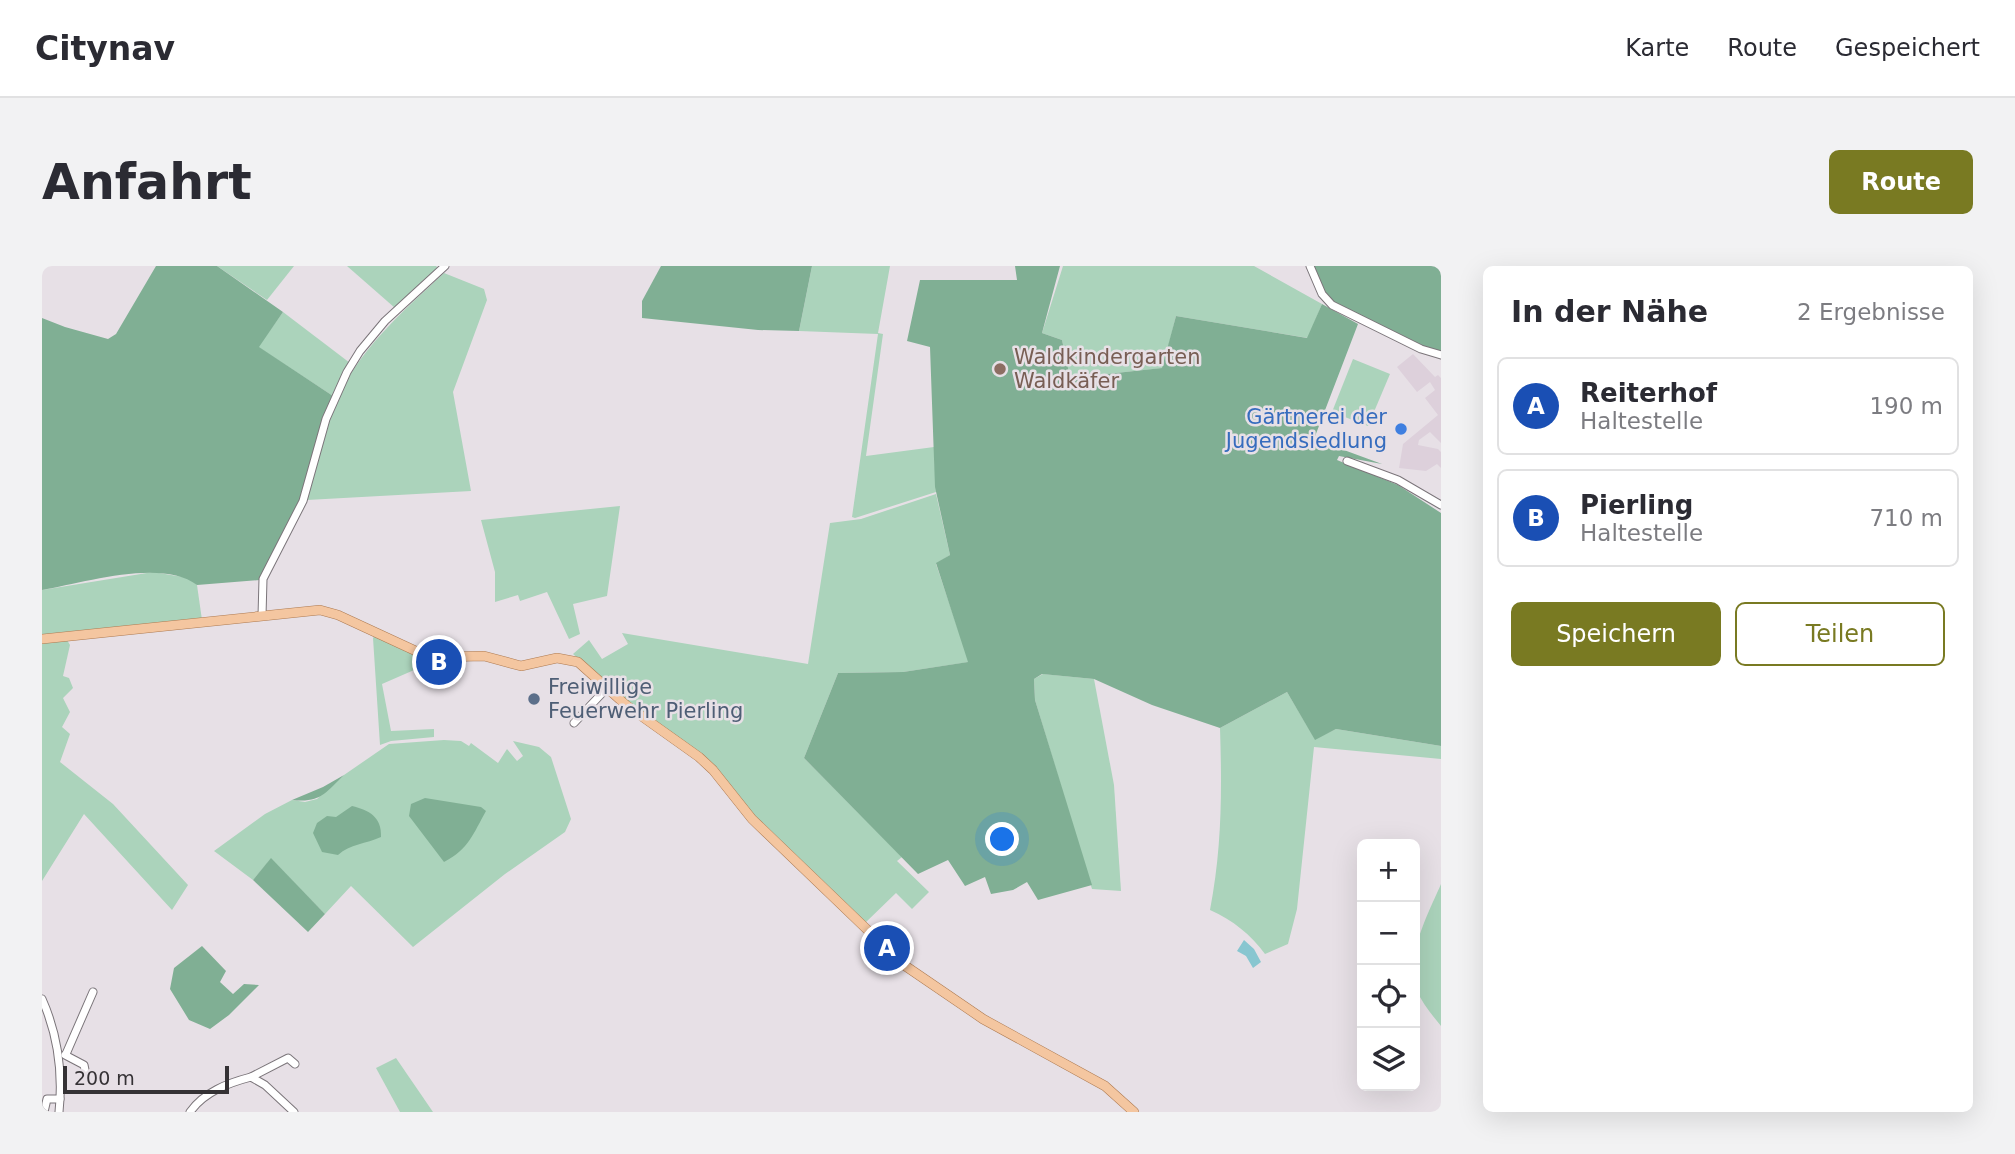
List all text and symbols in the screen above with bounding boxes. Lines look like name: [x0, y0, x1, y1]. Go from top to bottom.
text: Citynav: [35, 29, 175, 68]
text: Karte: [1625, 34, 1689, 62]
text: Route: [1727, 34, 1797, 62]
text: Gespeichert: [1835, 34, 1980, 62]
button: Route: [1829, 150, 1973, 214]
text: Anfahrt: [42, 154, 252, 211]
text: In der Nähe: [1511, 294, 1708, 329]
text: 2 Ergebnisse: [1797, 299, 1945, 325]
place label: Waldkindergarten Waldkäfer: [1014, 345, 1201, 393]
marker: Waldkindergarten Waldkäfer: [992, 361, 1008, 377]
text: Reiterhof: [1580, 378, 1717, 408]
text: A: [1527, 393, 1545, 419]
text: 190 m: [1869, 393, 1943, 419]
place label: Gärtnerei der Jugendsiedlung: [1224, 405, 1387, 453]
text: Haltestelle: [1580, 408, 1703, 434]
marker: Gärtnerei der Jugendsiedlung: [1393, 421, 1409, 437]
text: Pierling: [1580, 490, 1693, 520]
text: B: [1527, 505, 1545, 531]
text: 710 m: [1869, 505, 1943, 531]
text: Haltestelle: [1580, 520, 1703, 546]
button: Speichern: [1511, 602, 1721, 666]
button: Teilen: [1735, 602, 1945, 666]
pin: B: [416, 636, 462, 688]
place label: Freiwillige Feuerwehr Pierling: [548, 675, 743, 723]
marker: Freiwillige Feuerwehr Pierling: [526, 691, 542, 707]
your location: [985, 822, 1019, 856]
map controls: [1357, 839, 1420, 1091]
button: +: [1357, 839, 1420, 902]
button: −: [1357, 902, 1420, 965]
pin: A: [864, 922, 910, 974]
button: locate: [1357, 965, 1420, 1028]
button: layers: [1357, 1028, 1420, 1091]
scale bar: [63, 1063, 229, 1095]
text: 200 m: [74, 1067, 135, 1089]

